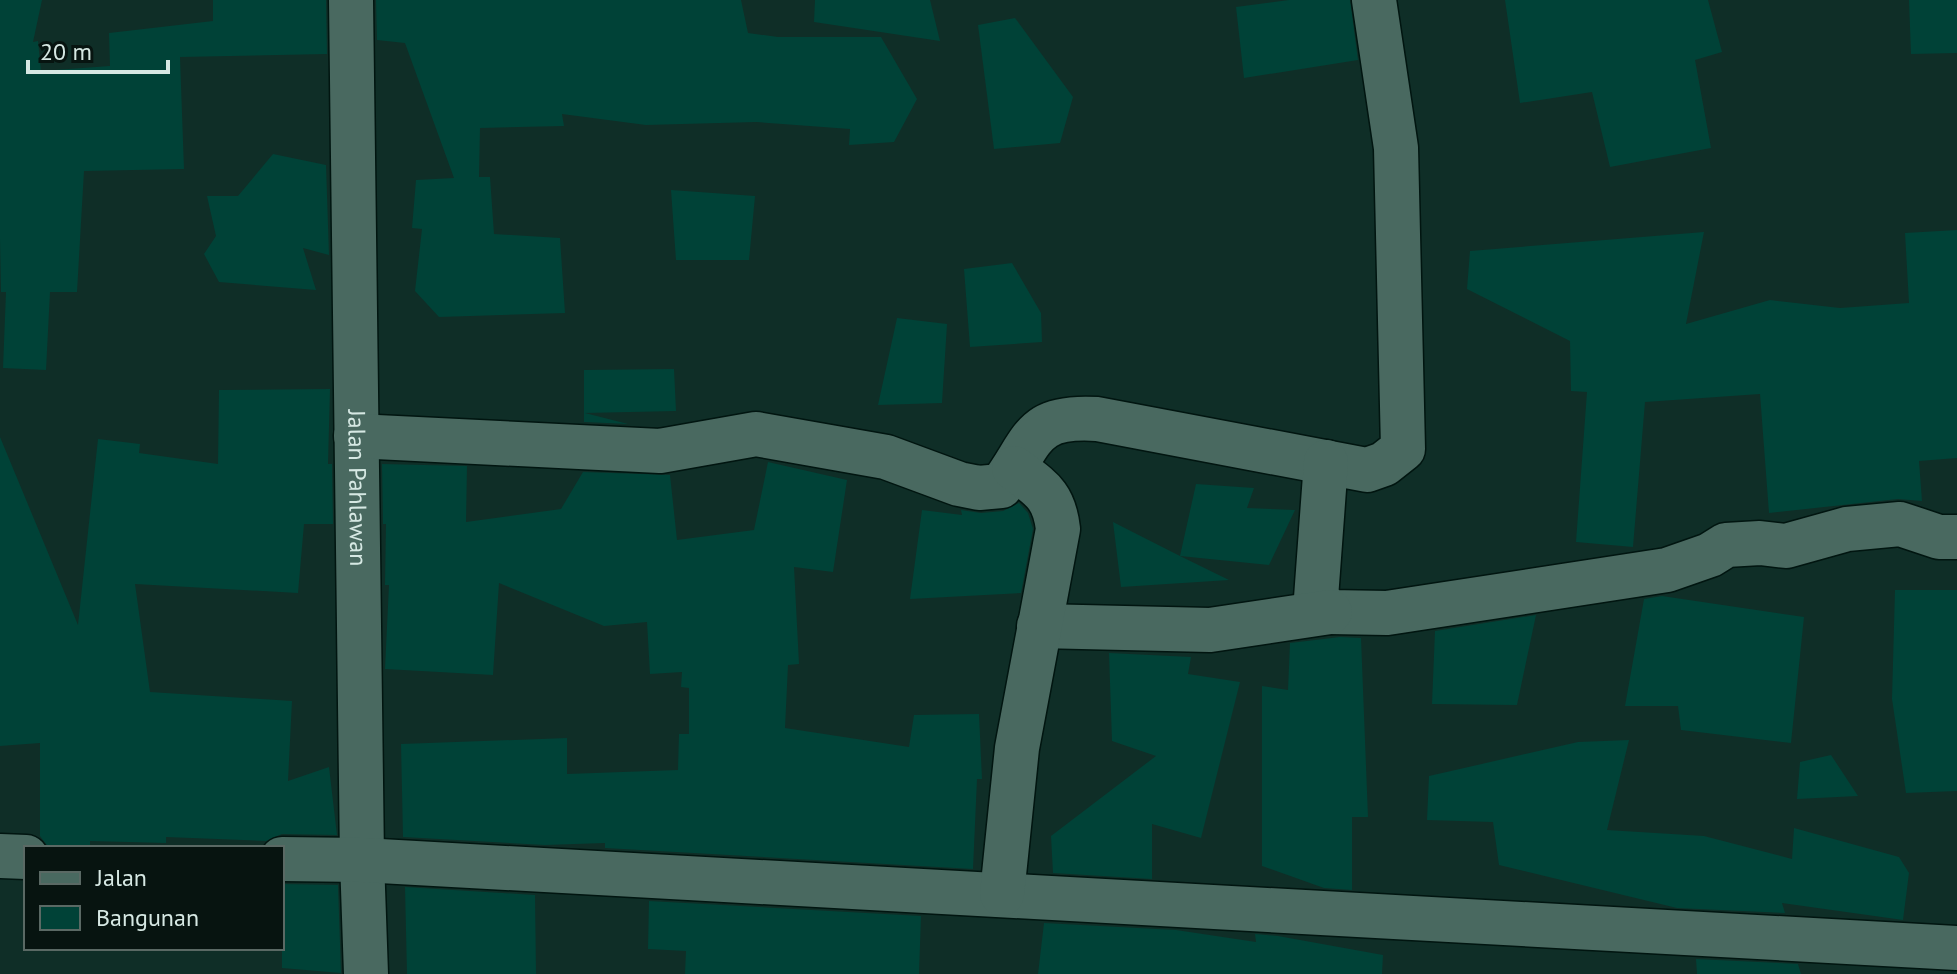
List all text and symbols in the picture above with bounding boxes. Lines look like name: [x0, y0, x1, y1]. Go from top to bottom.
scale bar: [28, 24, 168, 74]
text: 20 m: [40, 36, 92, 67]
street label: Jalan Pahlawan: [341, 408, 374, 566]
legend: [24, 846, 284, 950]
text: Jalan: [95, 862, 147, 893]
text: Bangunan: [96, 902, 199, 933]

